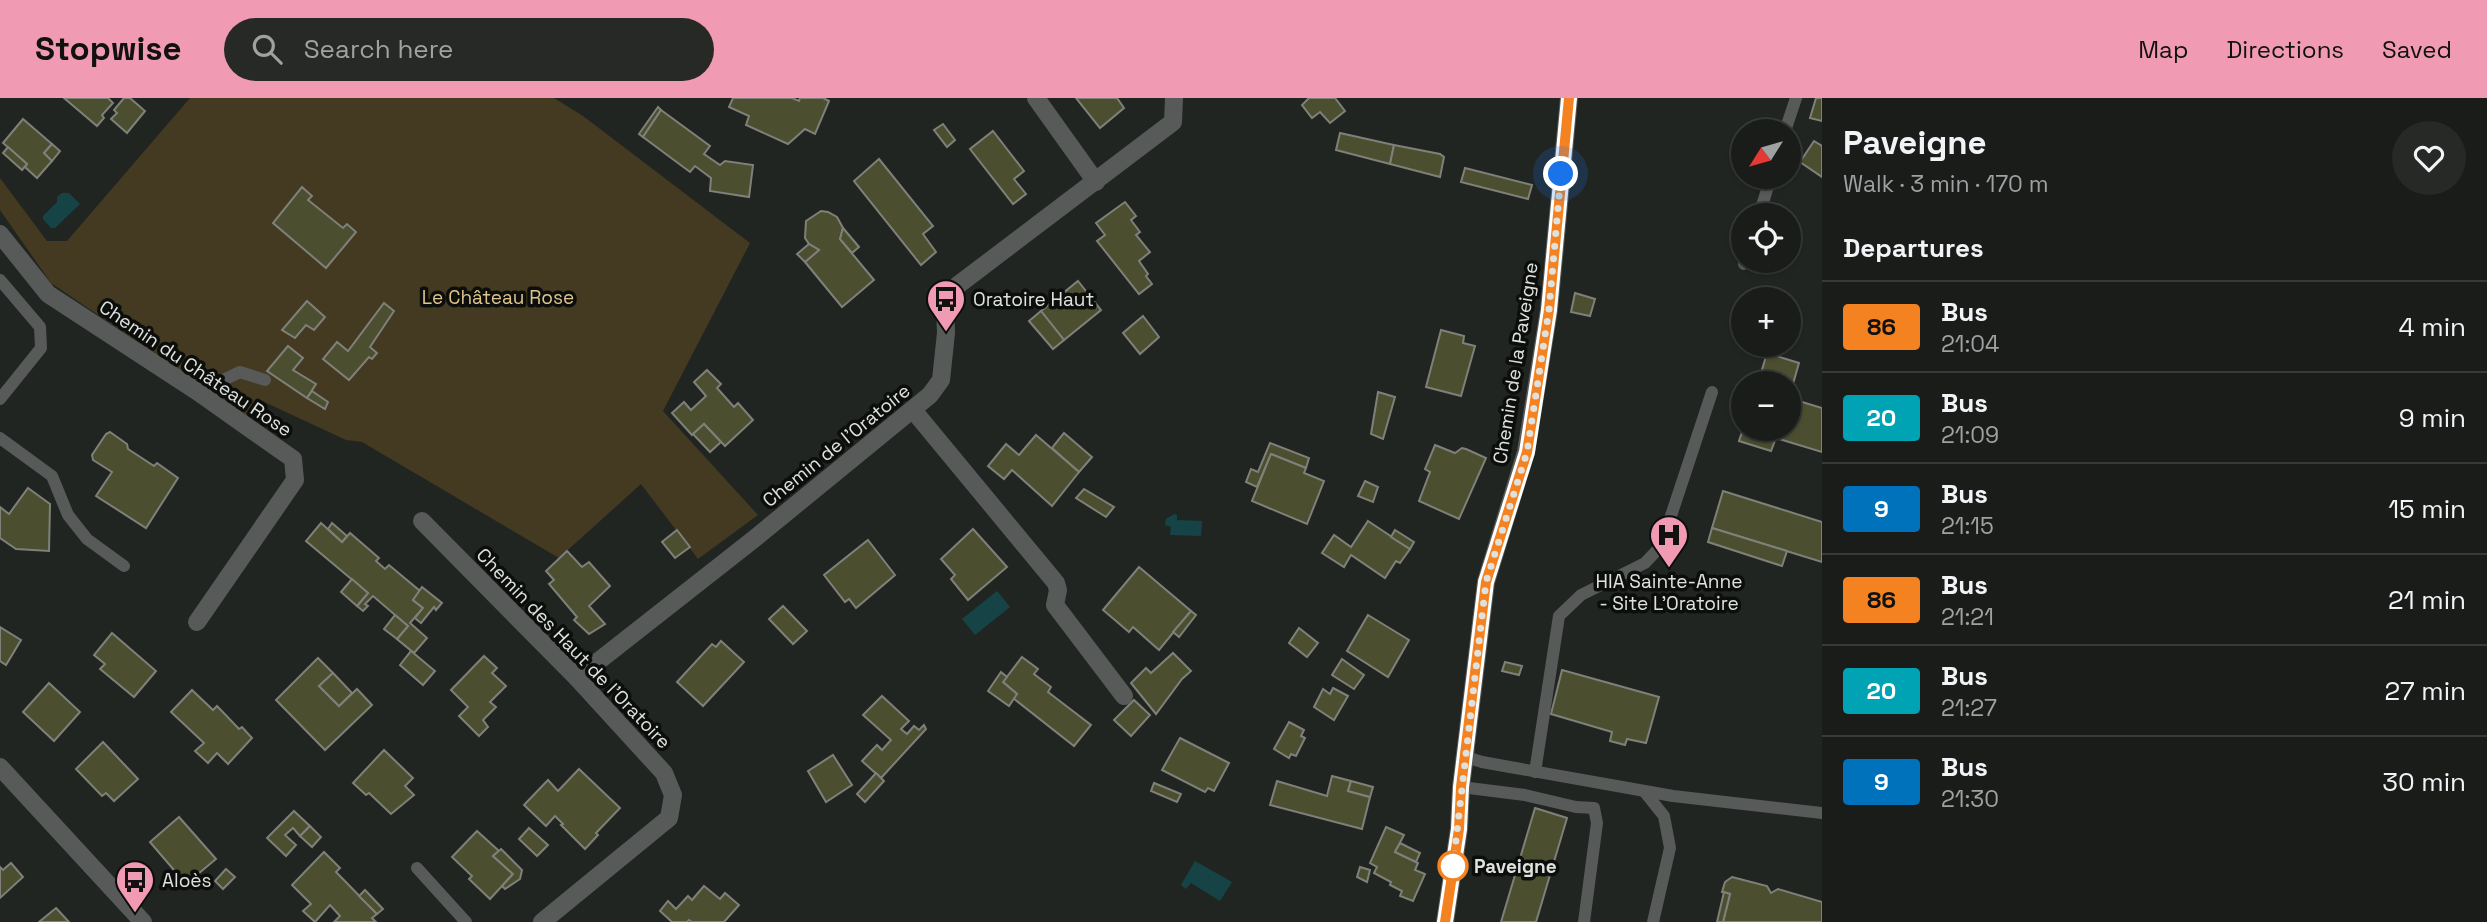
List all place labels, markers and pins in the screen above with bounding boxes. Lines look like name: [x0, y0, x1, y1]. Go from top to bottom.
bus stop icon: Oratoire Haut: [925, 278, 967, 333]
place label: Oratoire Haut: [973, 287, 1094, 312]
hospital icon: HIA Sainte-Anne - Site L'Oratoire: [1648, 514, 1690, 569]
place label: HIA Sainte-Anne - Site L'Oratoire: [1596, 569, 1742, 616]
marker: Paveigne: [1438, 851, 1468, 881]
place label: Paveigne: [1474, 854, 1557, 879]
bus stop icon: Aloès: [114, 859, 156, 914]
place label: Aloès: [162, 868, 212, 893]

